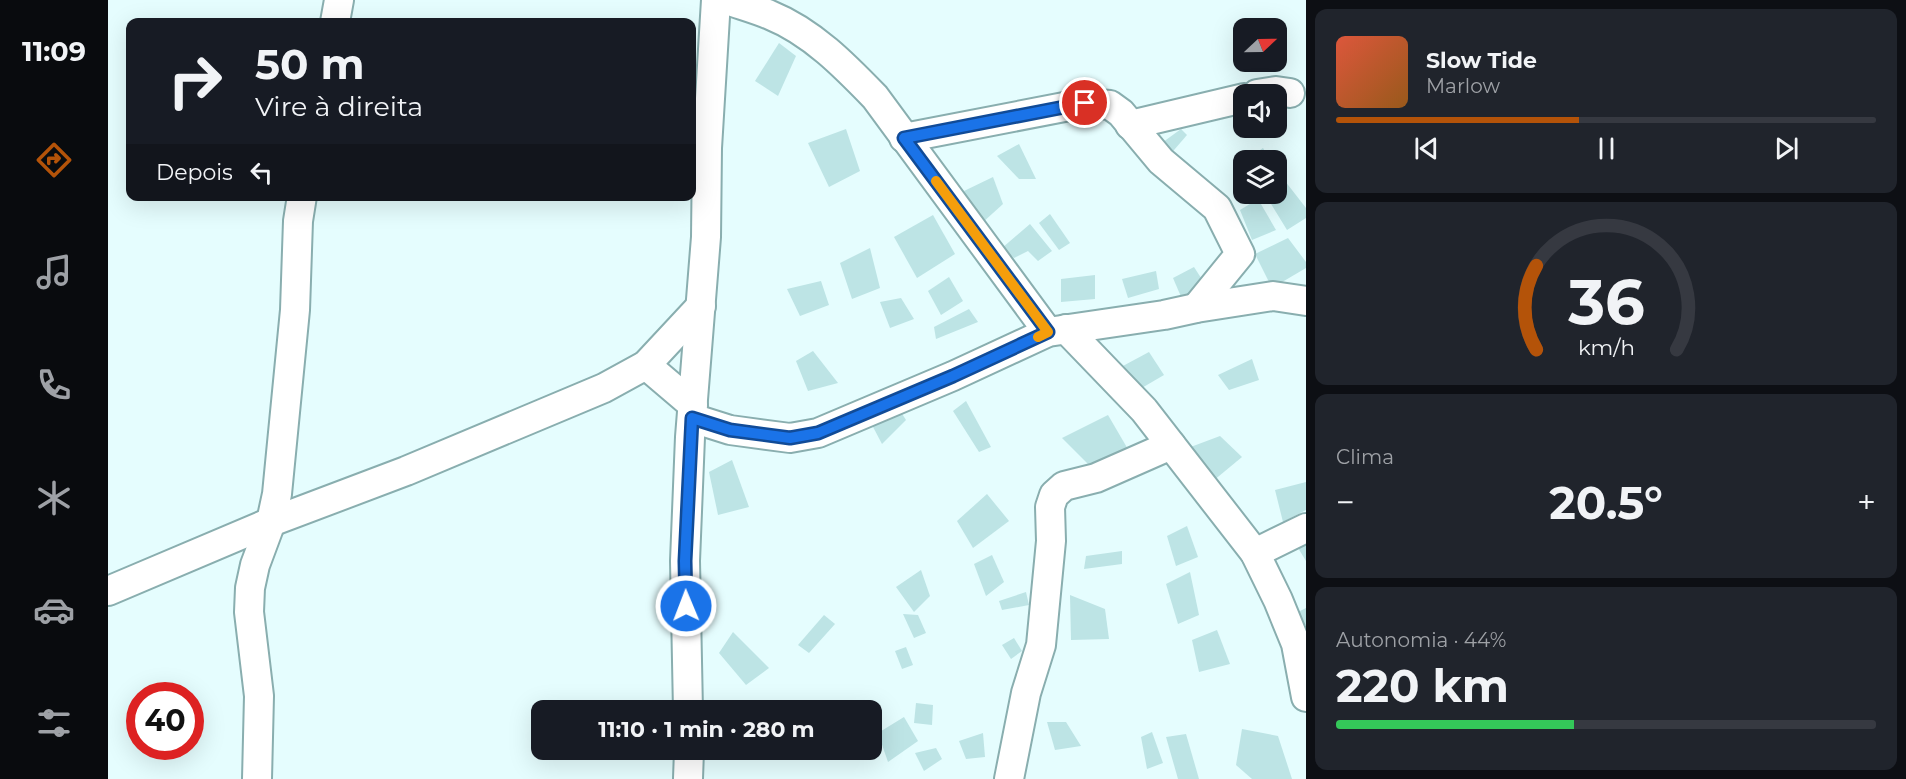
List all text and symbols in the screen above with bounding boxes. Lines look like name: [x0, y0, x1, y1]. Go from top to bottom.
north arrow: [1233, 18, 1287, 72]
map controls: [1233, 18, 1287, 204]
text: 11:09: [22, 35, 86, 68]
text: 50 m: [255, 38, 364, 90]
icon: right: [156, 42, 234, 120]
text: Slow Tide: [1426, 47, 1537, 74]
text: Marlow: [1426, 74, 1500, 98]
pin: [1059, 77, 1110, 128]
button: sound: [1233, 84, 1287, 138]
icon: arrive: [1068, 86, 1101, 119]
text: Vire à direita: [255, 90, 423, 123]
icon: previous: [1410, 132, 1443, 165]
icon: pause: [1590, 132, 1623, 165]
icon: next: [1770, 132, 1803, 165]
icon: directions: [33, 139, 75, 181]
button: layers: [1233, 150, 1287, 204]
icon: left: [245, 156, 278, 189]
text: Depois: [156, 159, 233, 186]
icon: music: [33, 251, 75, 293]
text: 36: [1567, 264, 1644, 340]
text: km/h: [1577, 335, 1635, 361]
icon: phone: [33, 364, 75, 406]
text: Clima: [1336, 445, 1394, 469]
text: 20.5°: [1549, 475, 1663, 530]
icon: climate: [33, 477, 75, 519]
text: −: [1336, 482, 1355, 522]
text: +: [1857, 482, 1876, 522]
position arrow: [654, 574, 718, 638]
icon: car: [33, 589, 75, 631]
text: Autonomia · 44%: [1336, 628, 1506, 652]
text: 220 km: [1336, 658, 1509, 713]
speed limit sign: 40: [126, 682, 204, 760]
icon: filters: [33, 702, 75, 744]
text: 11:10 · 1 min · 280 m: [598, 716, 815, 743]

